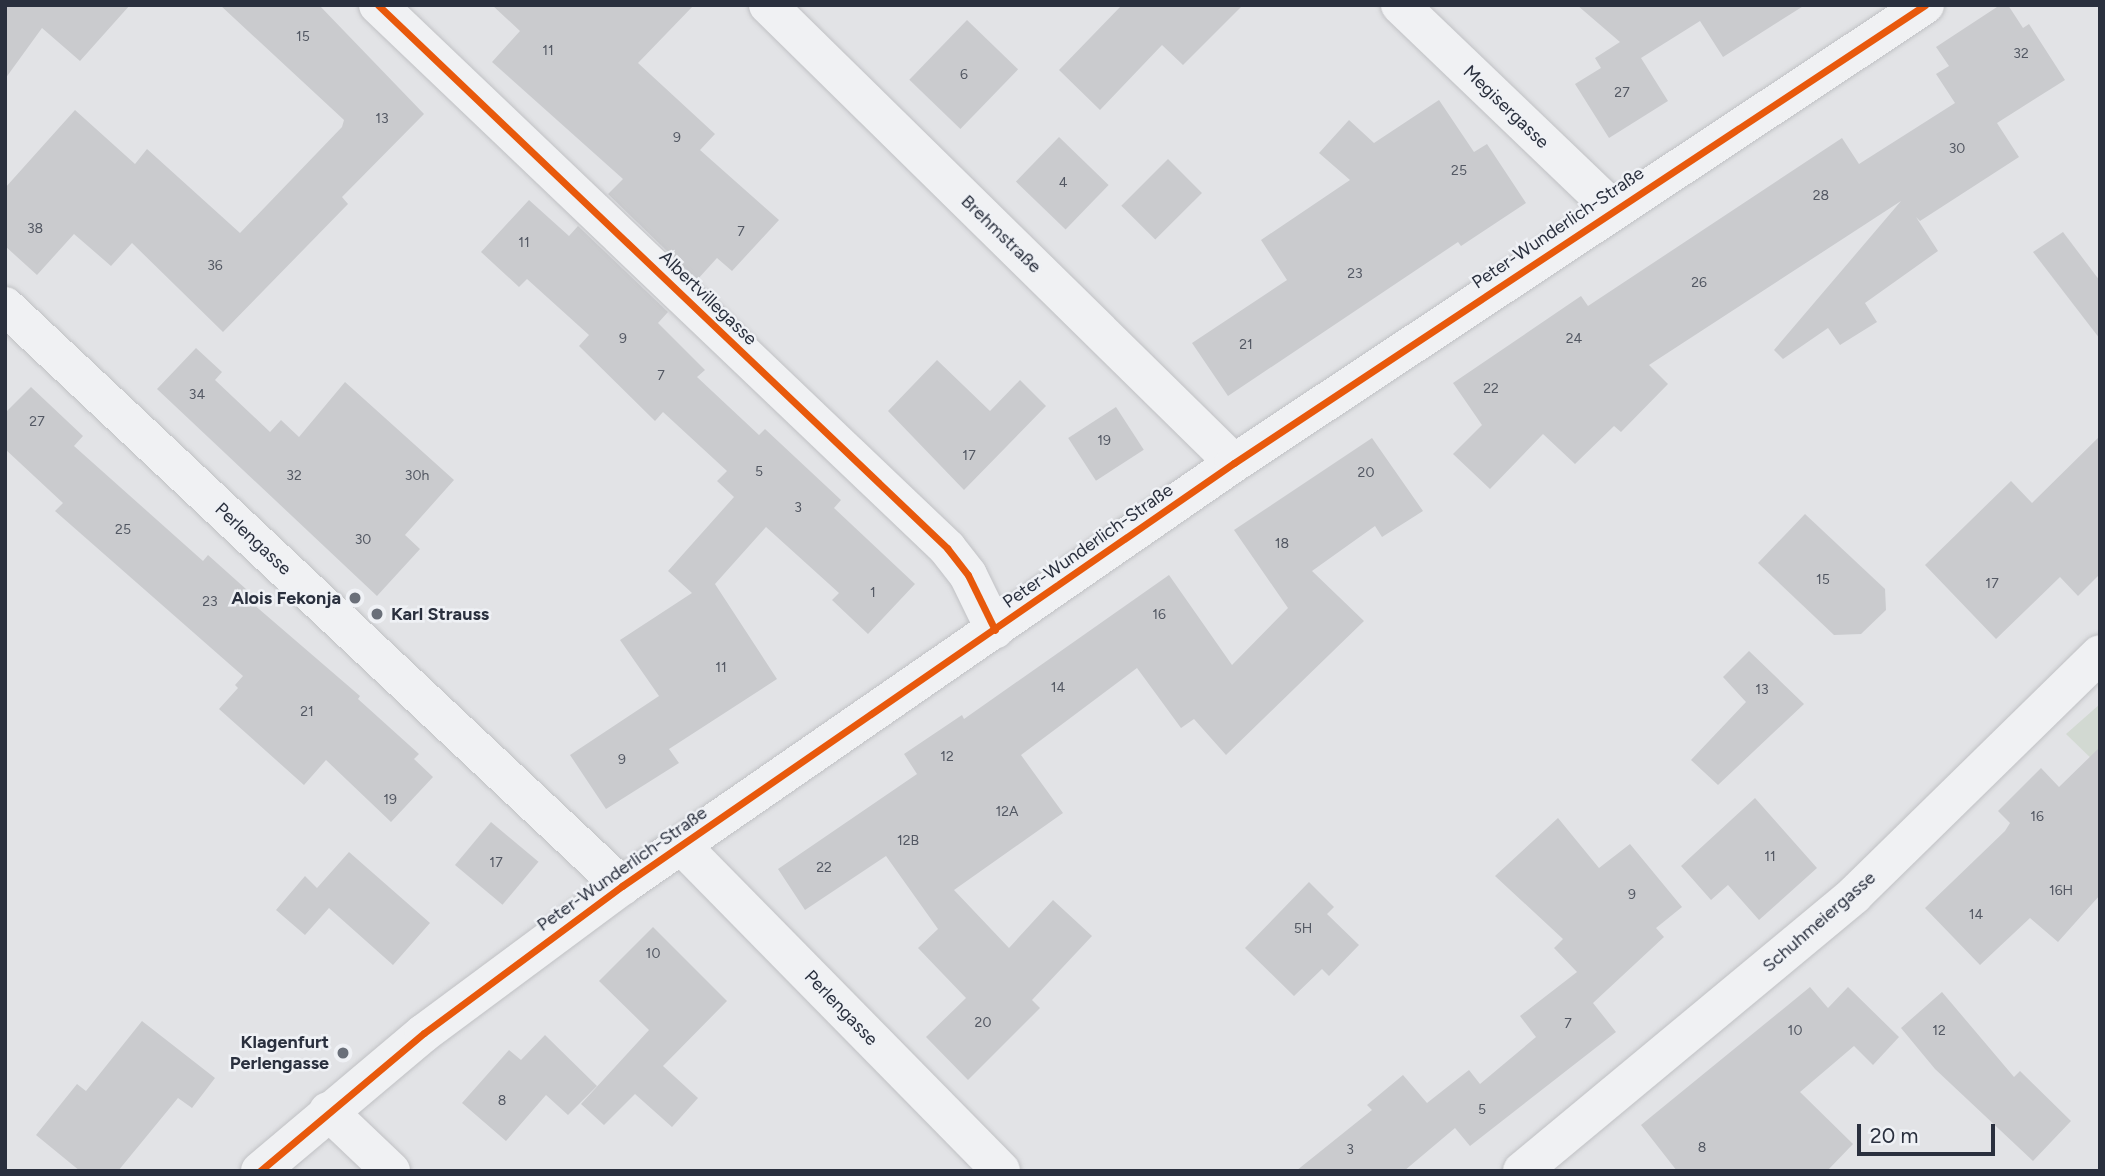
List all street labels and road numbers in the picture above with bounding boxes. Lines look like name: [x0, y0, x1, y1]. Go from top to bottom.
street label: Megisergasse: [1459, 61, 1553, 153]
street label: Peter-Wunderlich-Straße: [1468, 162, 1648, 294]
street label: Brehmstraße: [957, 191, 1045, 277]
street label: Albertvillegasse: [655, 246, 761, 350]
street label: Peter-Wunderlich-Straße: [999, 479, 1177, 613]
street label: Perlengasse: [210, 498, 296, 580]
street label: Peter-Wunderlich-Straße: [533, 802, 711, 936]
street label: Schuhmeiergasse: [1758, 867, 1880, 977]
street label: Perlengasse: [800, 966, 882, 1050]

